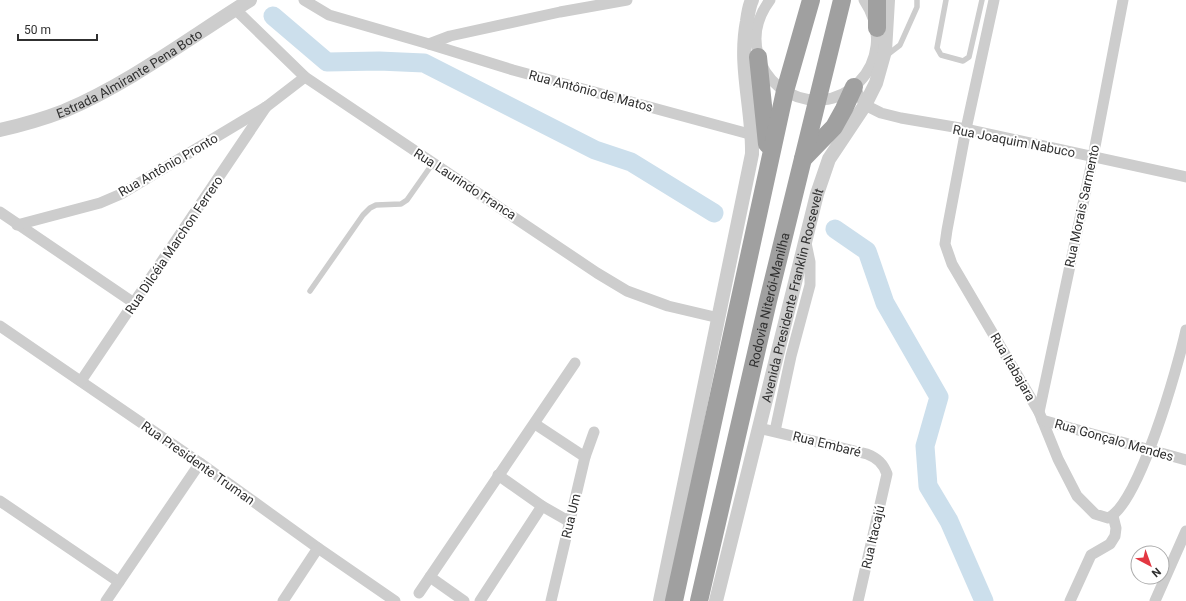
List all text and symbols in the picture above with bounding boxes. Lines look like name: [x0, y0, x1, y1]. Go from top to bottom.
scale bar: [18, 16, 97, 42]
text: 50 m: [24, 23, 51, 37]
street label: Estrada Almirante Pena Boto: [54, 26, 205, 121]
street label: Rua Antônio de Matos: [527, 67, 655, 115]
street label: Rua Joaquim Nabuco: [951, 122, 1077, 160]
street label: Rua Antônio Pronto: [116, 130, 220, 200]
street label: Rua Morais Sarmento: [1062, 143, 1102, 269]
street label: Rua Laurindo Franca: [411, 145, 519, 223]
street label: Rua Dilcéia Marchon Ferrero: [122, 173, 226, 317]
street label: Avenida Presidente Franklin Roosevelt: [758, 186, 826, 404]
street label: Rodovia Niterói-Manilha: [745, 231, 792, 369]
street label: Rua Itabajara: [987, 330, 1039, 404]
street label: Rua Gonçalo Mendes: [1053, 416, 1175, 464]
street label: Rua Presidente Truman: [139, 418, 257, 508]
street label: Rua Embaré: [791, 428, 863, 460]
street label: Rua Um: [559, 492, 583, 540]
street label: Rua Itacajú: [858, 504, 888, 570]
north arrow: [1130, 545, 1170, 585]
text: N: [1149, 565, 1163, 580]

